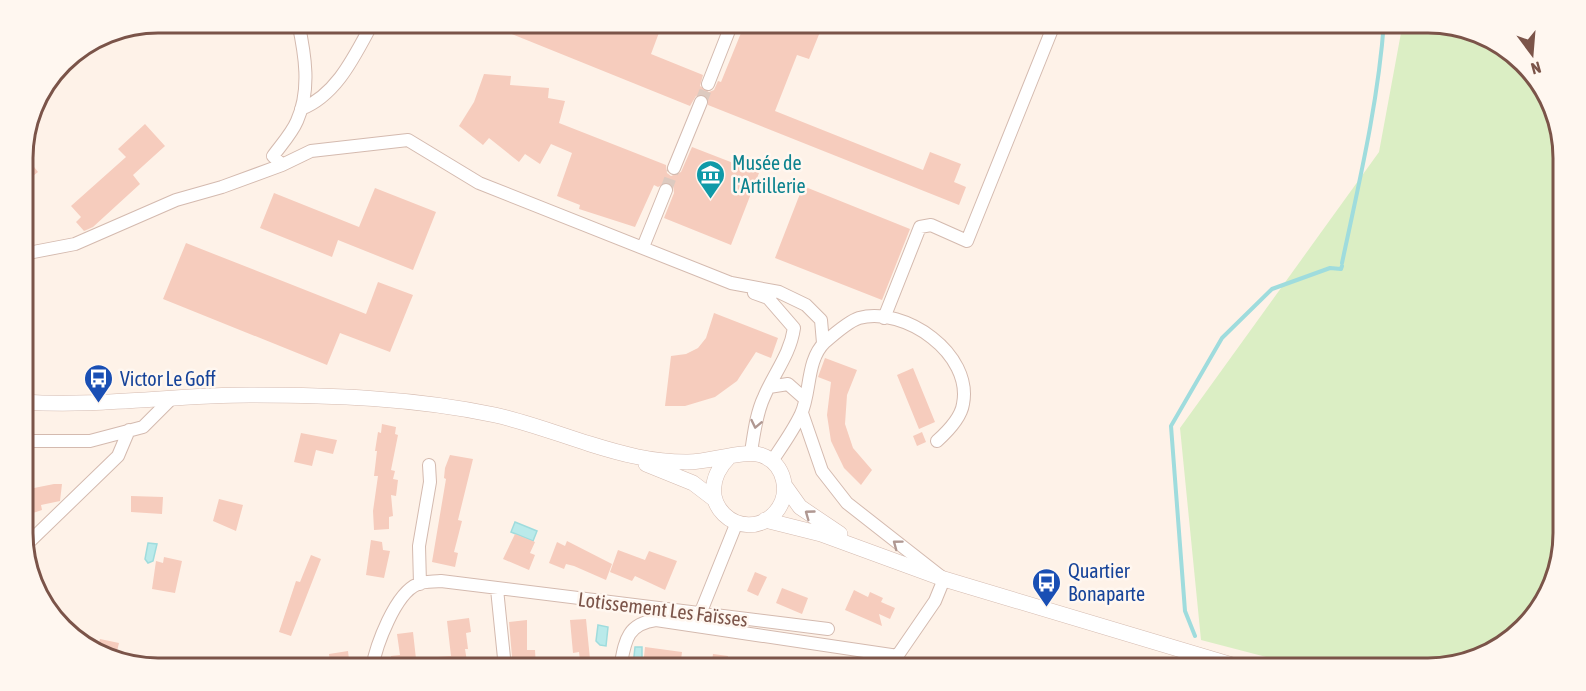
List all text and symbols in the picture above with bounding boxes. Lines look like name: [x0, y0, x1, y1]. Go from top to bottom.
north arrow: [1502, 24, 1562, 84]
text: N: [1529, 58, 1543, 78]
place label: Musée de l'Artillerie: [732, 151, 806, 197]
museum icon: Musée de l'Artillerie: [695, 158, 727, 200]
bus stop icon: Victor Le Goff: [83, 362, 115, 404]
place label: Victor Le Goff: [120, 367, 216, 390]
one-way arrow: [750, 419, 763, 429]
one-way arrow: [805, 510, 816, 521]
one-way arrow: [893, 540, 904, 551]
place label: Quartier Bonaparte: [1068, 559, 1145, 605]
bus stop icon: Quartier Bonaparte: [1031, 566, 1063, 608]
street label: Lotissement Les Faïsses: [577, 587, 749, 631]

